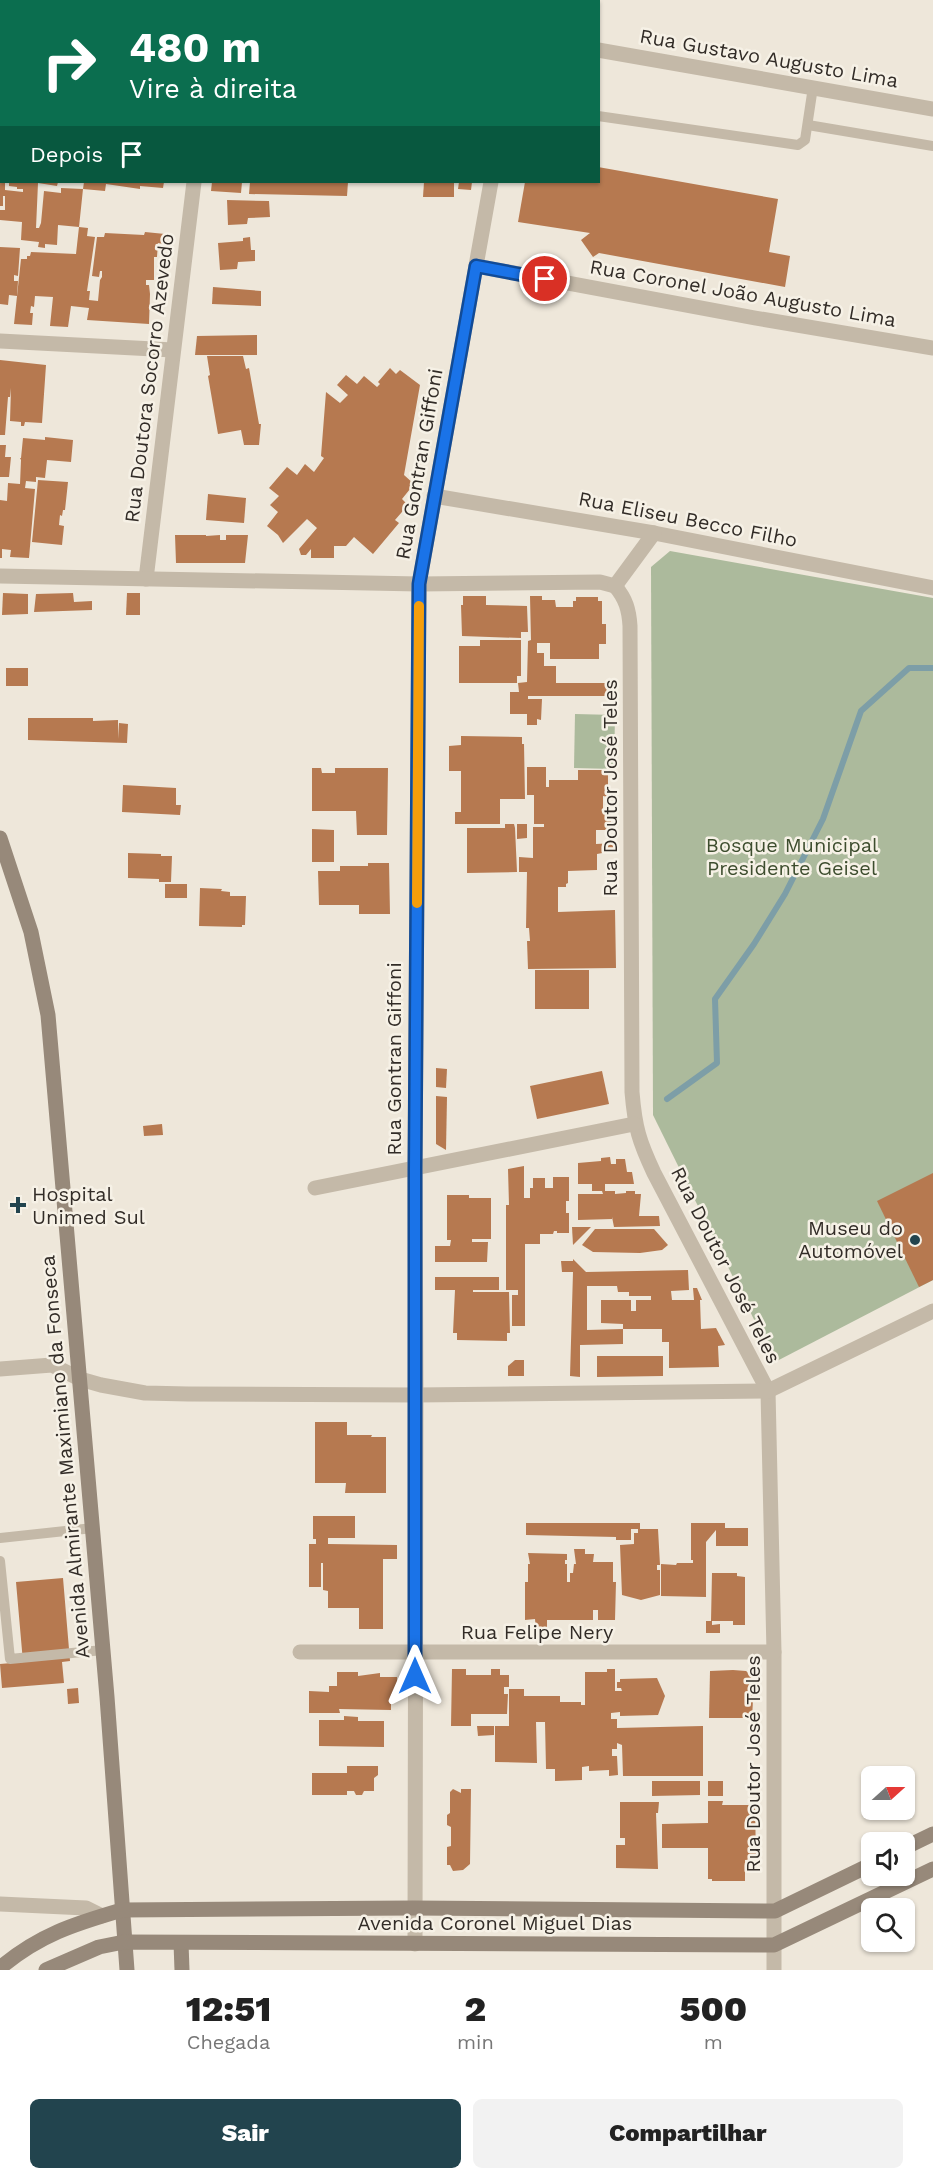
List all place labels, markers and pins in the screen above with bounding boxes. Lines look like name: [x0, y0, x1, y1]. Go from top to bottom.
pin: [519, 253, 570, 304]
place label: Hospital Unimed Sul: [32, 1182, 145, 1229]
marker: Hospital Unimed Sul: [9, 1196, 27, 1214]
place label: Museu do Automóvel: [798, 1216, 903, 1263]
marker: Museu do Automóvel: [908, 1233, 922, 1247]

